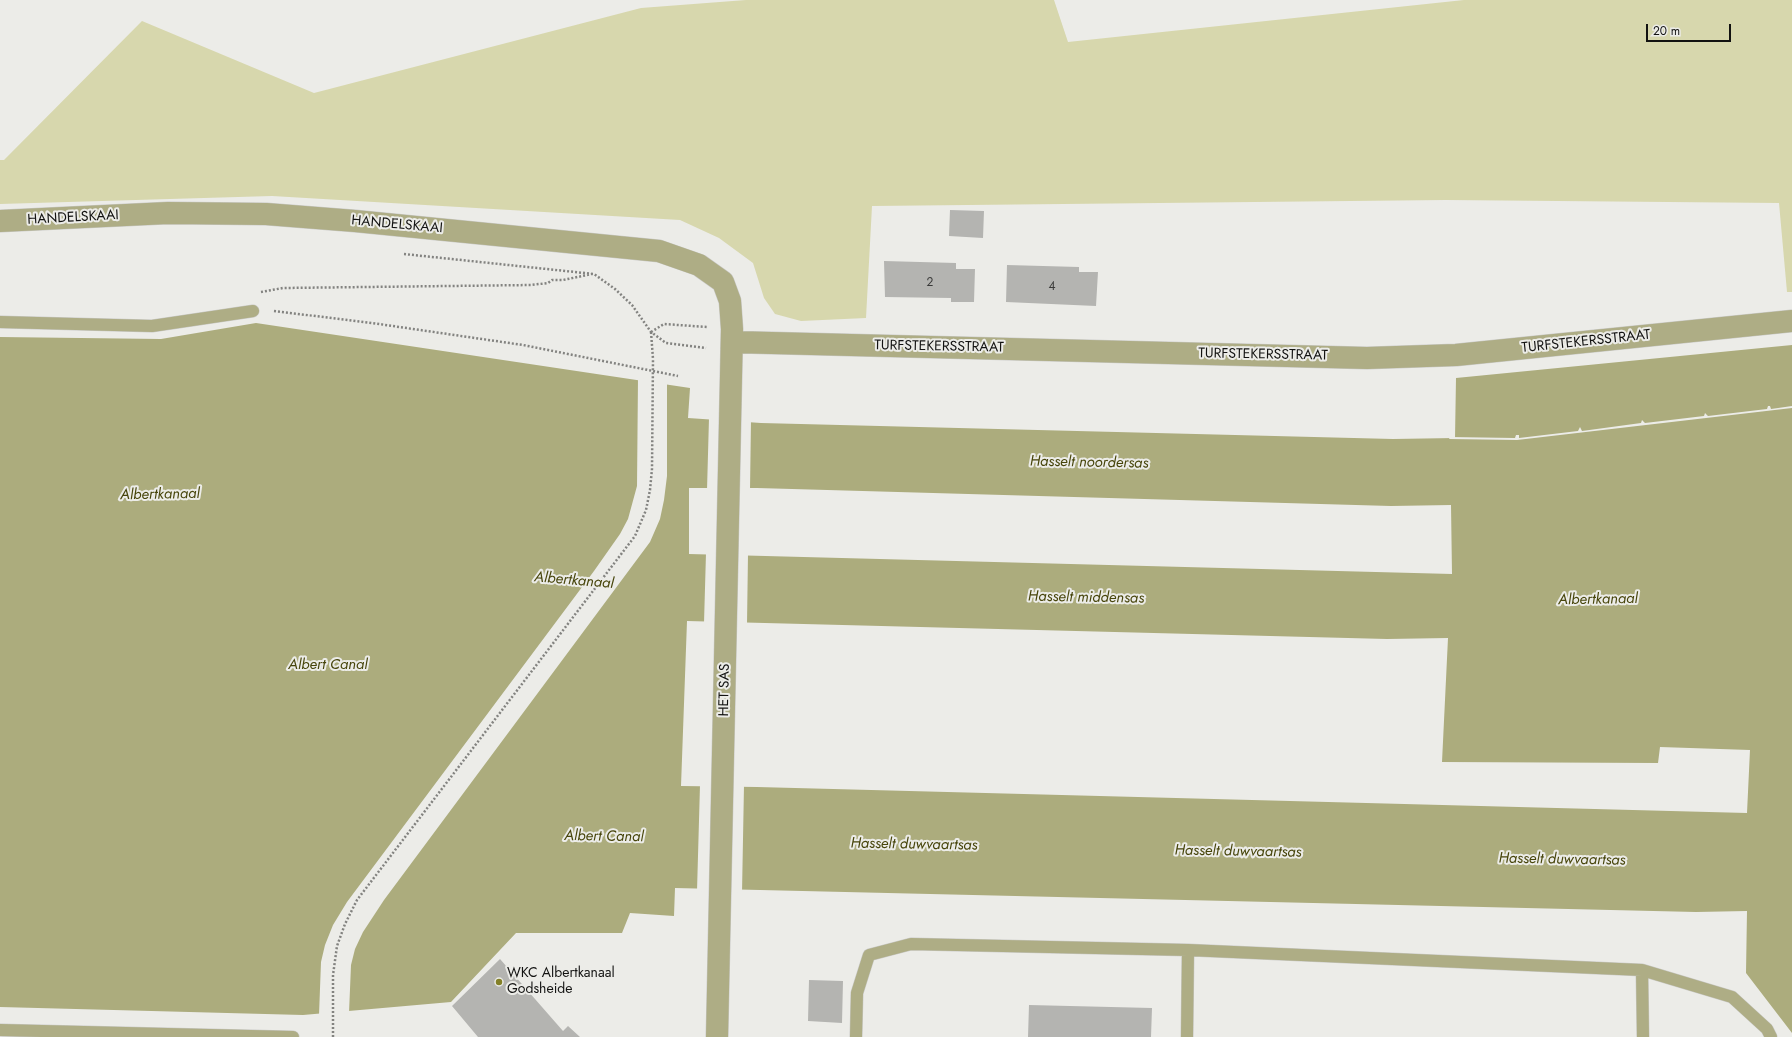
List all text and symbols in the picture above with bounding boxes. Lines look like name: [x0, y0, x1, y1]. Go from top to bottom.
scale bar: [1648, 16, 1733, 42]
text: 20 m: [1653, 22, 1680, 40]
street label: HANDELSKAAI: [27, 207, 119, 229]
street label: HANDELSKAAI: [351, 213, 443, 237]
house number: 2: [927, 276, 933, 290]
house number: 4: [1049, 280, 1055, 294]
street label: TURFSTEKERSSTRAAT: [1521, 327, 1651, 357]
street label: TURFSTEKERSSTRAAT: [874, 337, 1004, 357]
street label: TURFSTEKERSSTRAAT: [1198, 345, 1328, 365]
water label: Hasselt noordersas: [1030, 453, 1148, 473]
water label: Albertkanaal: [120, 485, 200, 505]
water label: Albertkanaal: [534, 569, 614, 593]
water label: Hasselt middensas: [1028, 588, 1144, 608]
water label: Albertkanaal: [1558, 590, 1638, 610]
water label: Albert Canal: [288, 656, 368, 674]
street label: HET SAS: [716, 663, 734, 717]
water label: Albert Canal: [564, 827, 644, 847]
water label: Hasselt duwvaartsas: [850, 835, 978, 855]
water label: Hasselt duwvaartsas: [1174, 842, 1302, 862]
water label: Hasselt duwvaartsas: [1498, 850, 1626, 870]
place label: WKC Albertkanaal Godsheide: [507, 966, 615, 998]
marker: WKC Albertkanaal Godsheide: [494, 977, 504, 987]

